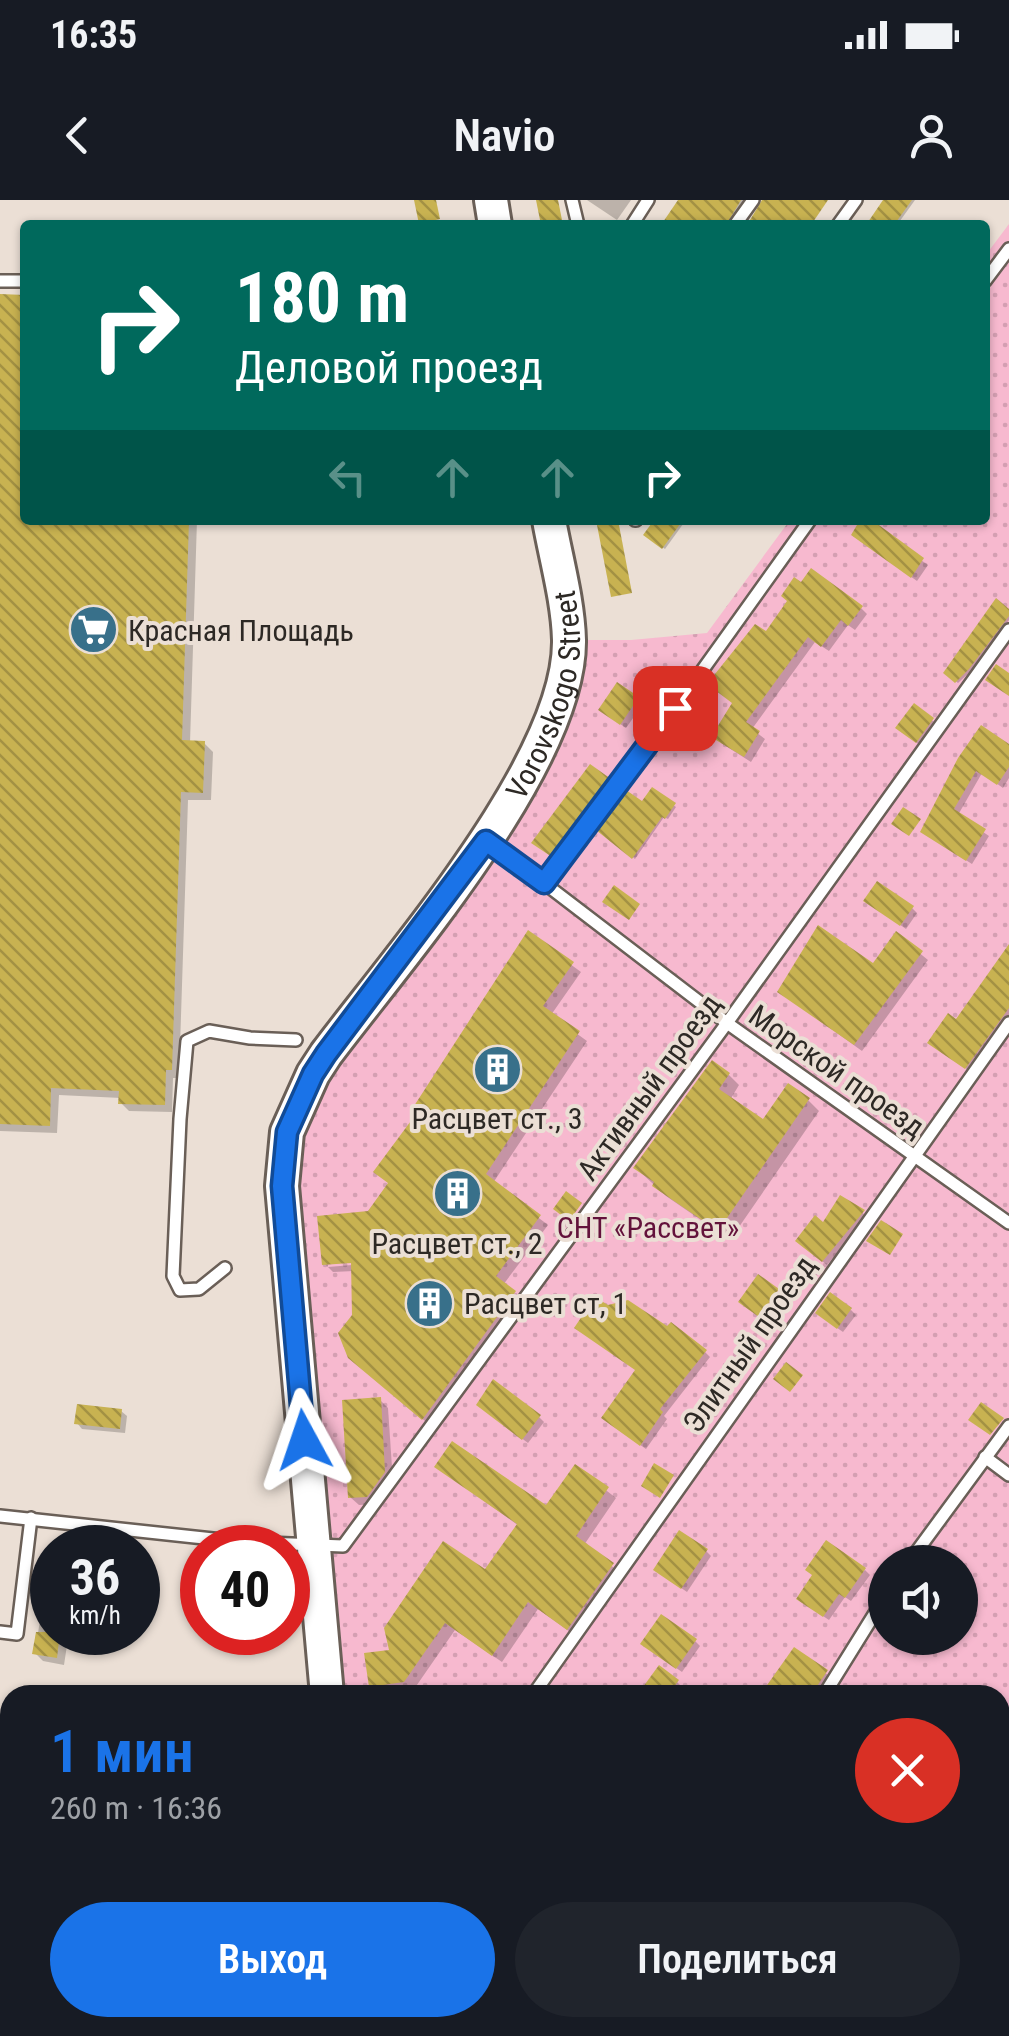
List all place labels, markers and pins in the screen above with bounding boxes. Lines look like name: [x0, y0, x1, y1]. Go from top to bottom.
supermarket icon: Красная Площадь: [67, 604, 119, 656]
place label: Красная Площадь: [128, 613, 354, 648]
pin: [633, 666, 718, 751]
building icon: Расцвет ст., 3: [471, 1043, 523, 1095]
place label: Расцвет ст., 3: [411, 1101, 583, 1136]
building icon: Расцвет ст., 2: [431, 1168, 483, 1220]
place label: Расцвет ст., 2: [371, 1226, 543, 1261]
building icon: Расцвет ст, 1: [403, 1277, 455, 1329]
place label: Расцвет ст, 1: [464, 1286, 627, 1321]

